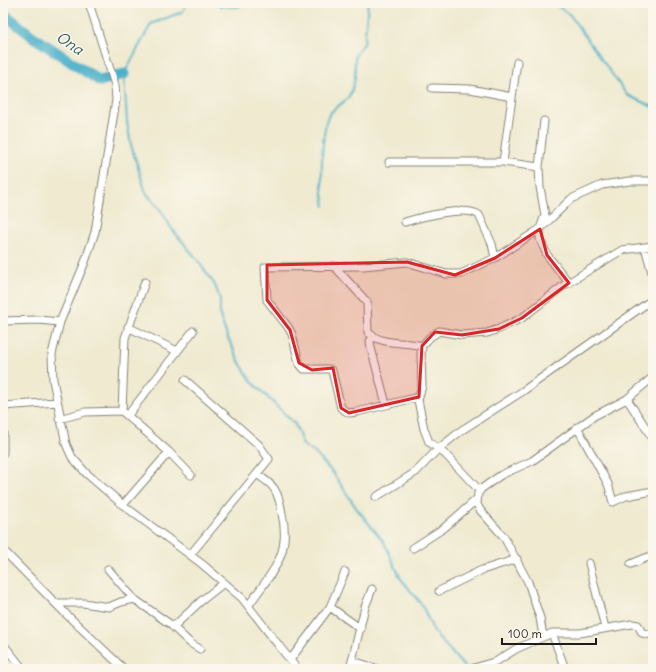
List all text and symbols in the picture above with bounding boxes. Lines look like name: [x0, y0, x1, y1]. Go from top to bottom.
water label: Ona: [53, 27, 88, 60]
scale bar: [502, 620, 596, 646]
text: 100 m: [508, 626, 542, 641]

